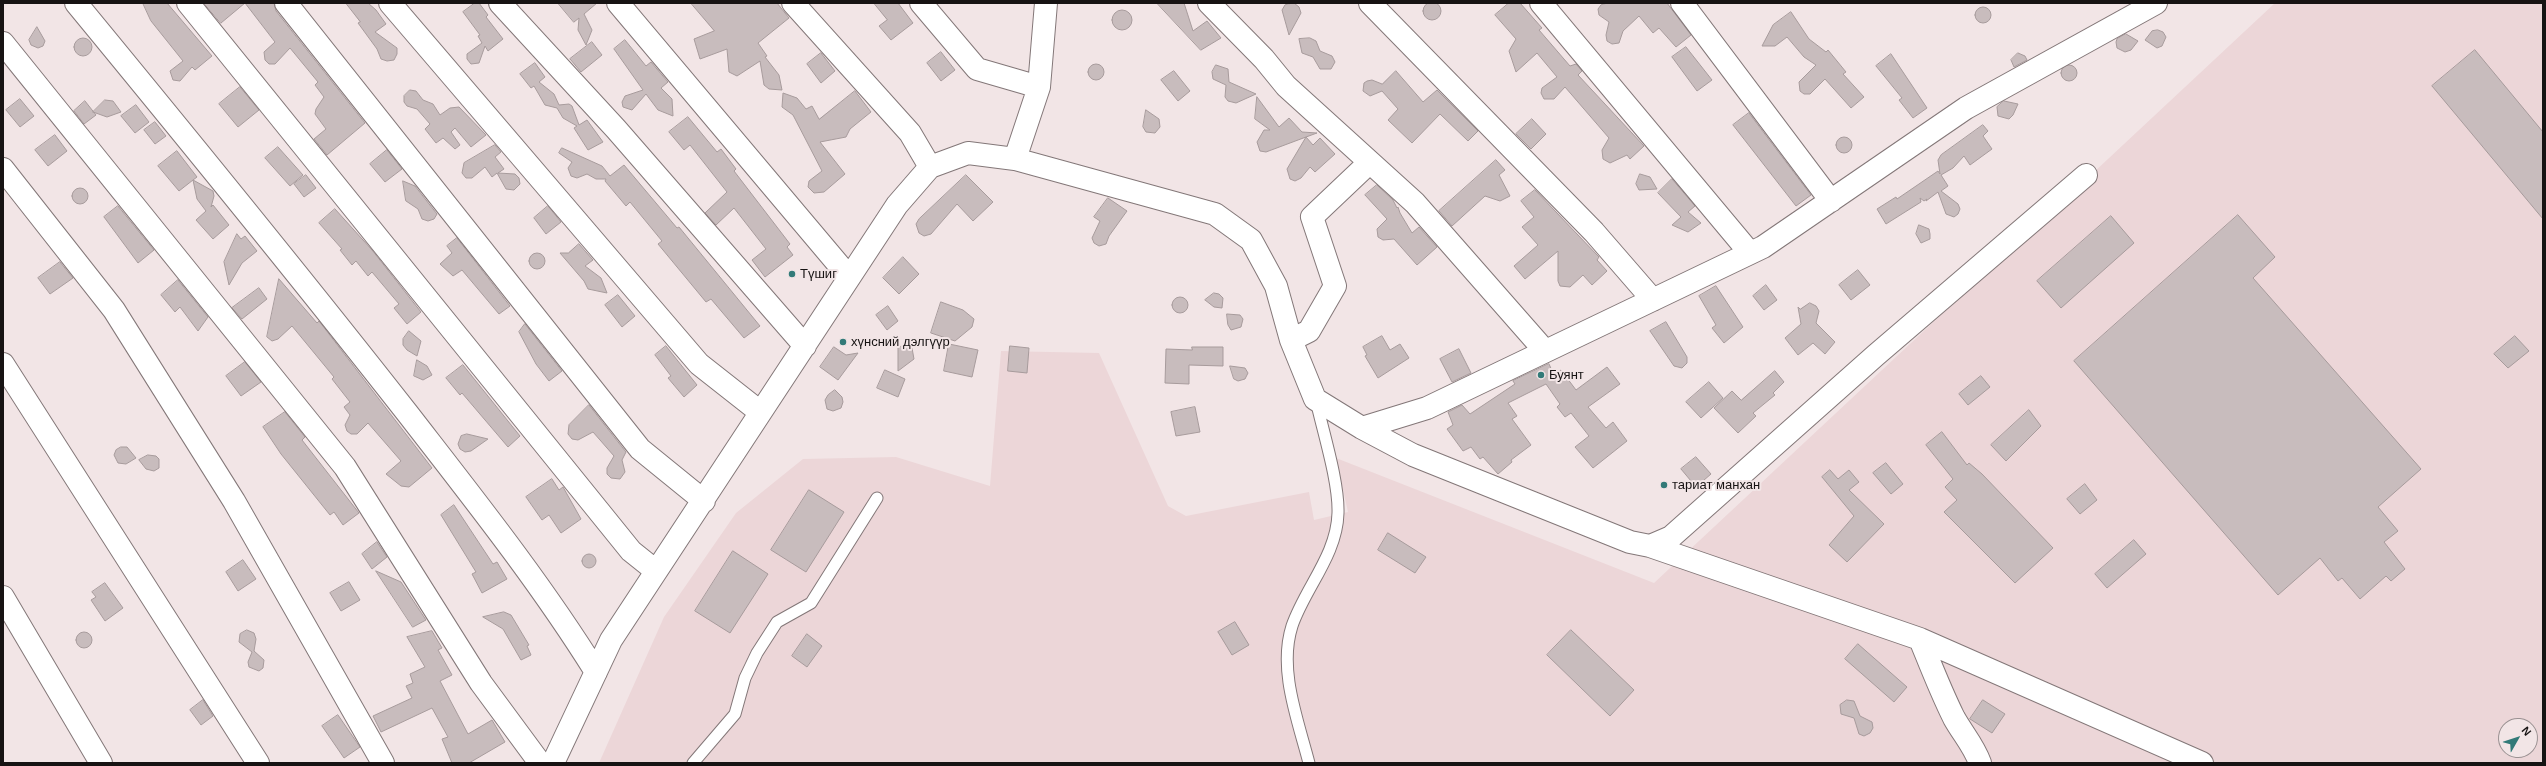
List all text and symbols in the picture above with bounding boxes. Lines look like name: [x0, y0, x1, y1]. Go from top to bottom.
place label: Түшиг: [800, 266, 837, 282]
marker: Түшиг: [787, 269, 797, 279]
place label: хүнсний дэлгүүр: [851, 334, 950, 350]
marker: хүнсний дэлгүүр: [838, 337, 848, 347]
place label: Буянт: [1549, 367, 1584, 383]
marker: Буянт: [1536, 370, 1546, 380]
place label: тариат манхан: [1672, 477, 1760, 493]
marker: тариат манхан: [1659, 480, 1669, 490]
north arrow: [2498, 718, 2538, 758]
text: N: [2519, 724, 2534, 738]

